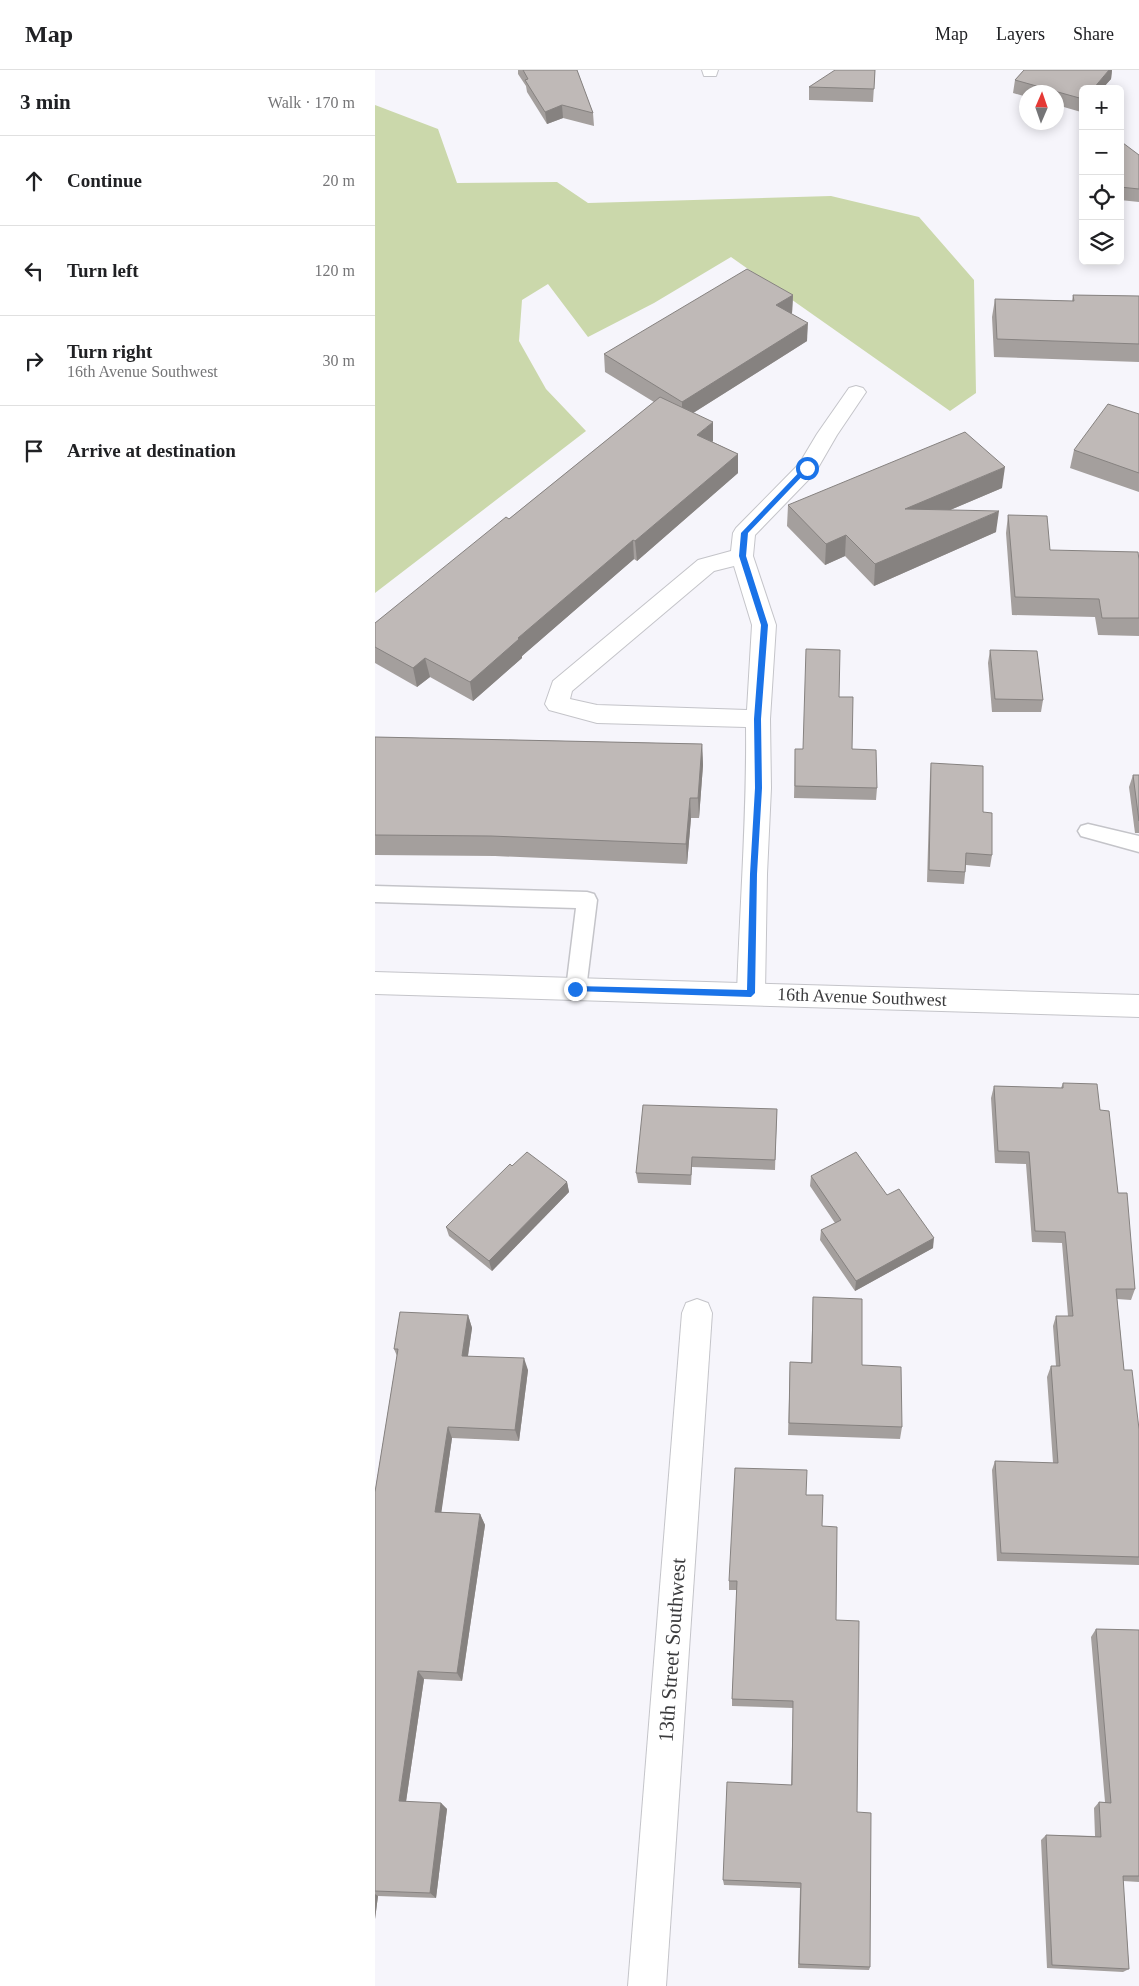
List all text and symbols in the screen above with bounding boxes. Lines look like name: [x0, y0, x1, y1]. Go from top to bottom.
text: Map: [25, 21, 73, 47]
text: Map: [935, 24, 968, 44]
text: Layers: [996, 24, 1045, 44]
text: Share: [1073, 24, 1114, 44]
north arrow: [1019, 85, 1064, 130]
map controls: [1079, 85, 1124, 265]
button: +: [1079, 85, 1124, 130]
text: 3 min: [20, 90, 71, 114]
text: Walk · 170 m: [268, 94, 355, 111]
button: −: [1079, 130, 1124, 175]
icon: ahead: [20, 167, 48, 195]
text: Continue: [67, 170, 142, 191]
text: 20 m: [323, 172, 355, 189]
button: locate: [1079, 175, 1124, 220]
button: layers: [1079, 220, 1124, 265]
icon: left: [20, 257, 48, 285]
text: Turn left: [67, 260, 139, 281]
text: 120 m: [315, 262, 355, 279]
text: Turn right: [67, 341, 152, 362]
icon: right: [20, 347, 48, 375]
text: 30 m: [323, 352, 355, 369]
text: 16th Avenue Southwest: [67, 363, 218, 380]
icon: arrive: [20, 437, 48, 465]
text: Arrive at destination: [67, 440, 236, 461]
route start: [796, 457, 819, 480]
route end: [564, 978, 587, 1001]
street label: 16th Avenue Southwest: [777, 984, 947, 1010]
street label: 13th Street Southwest: [654, 1557, 690, 1743]

